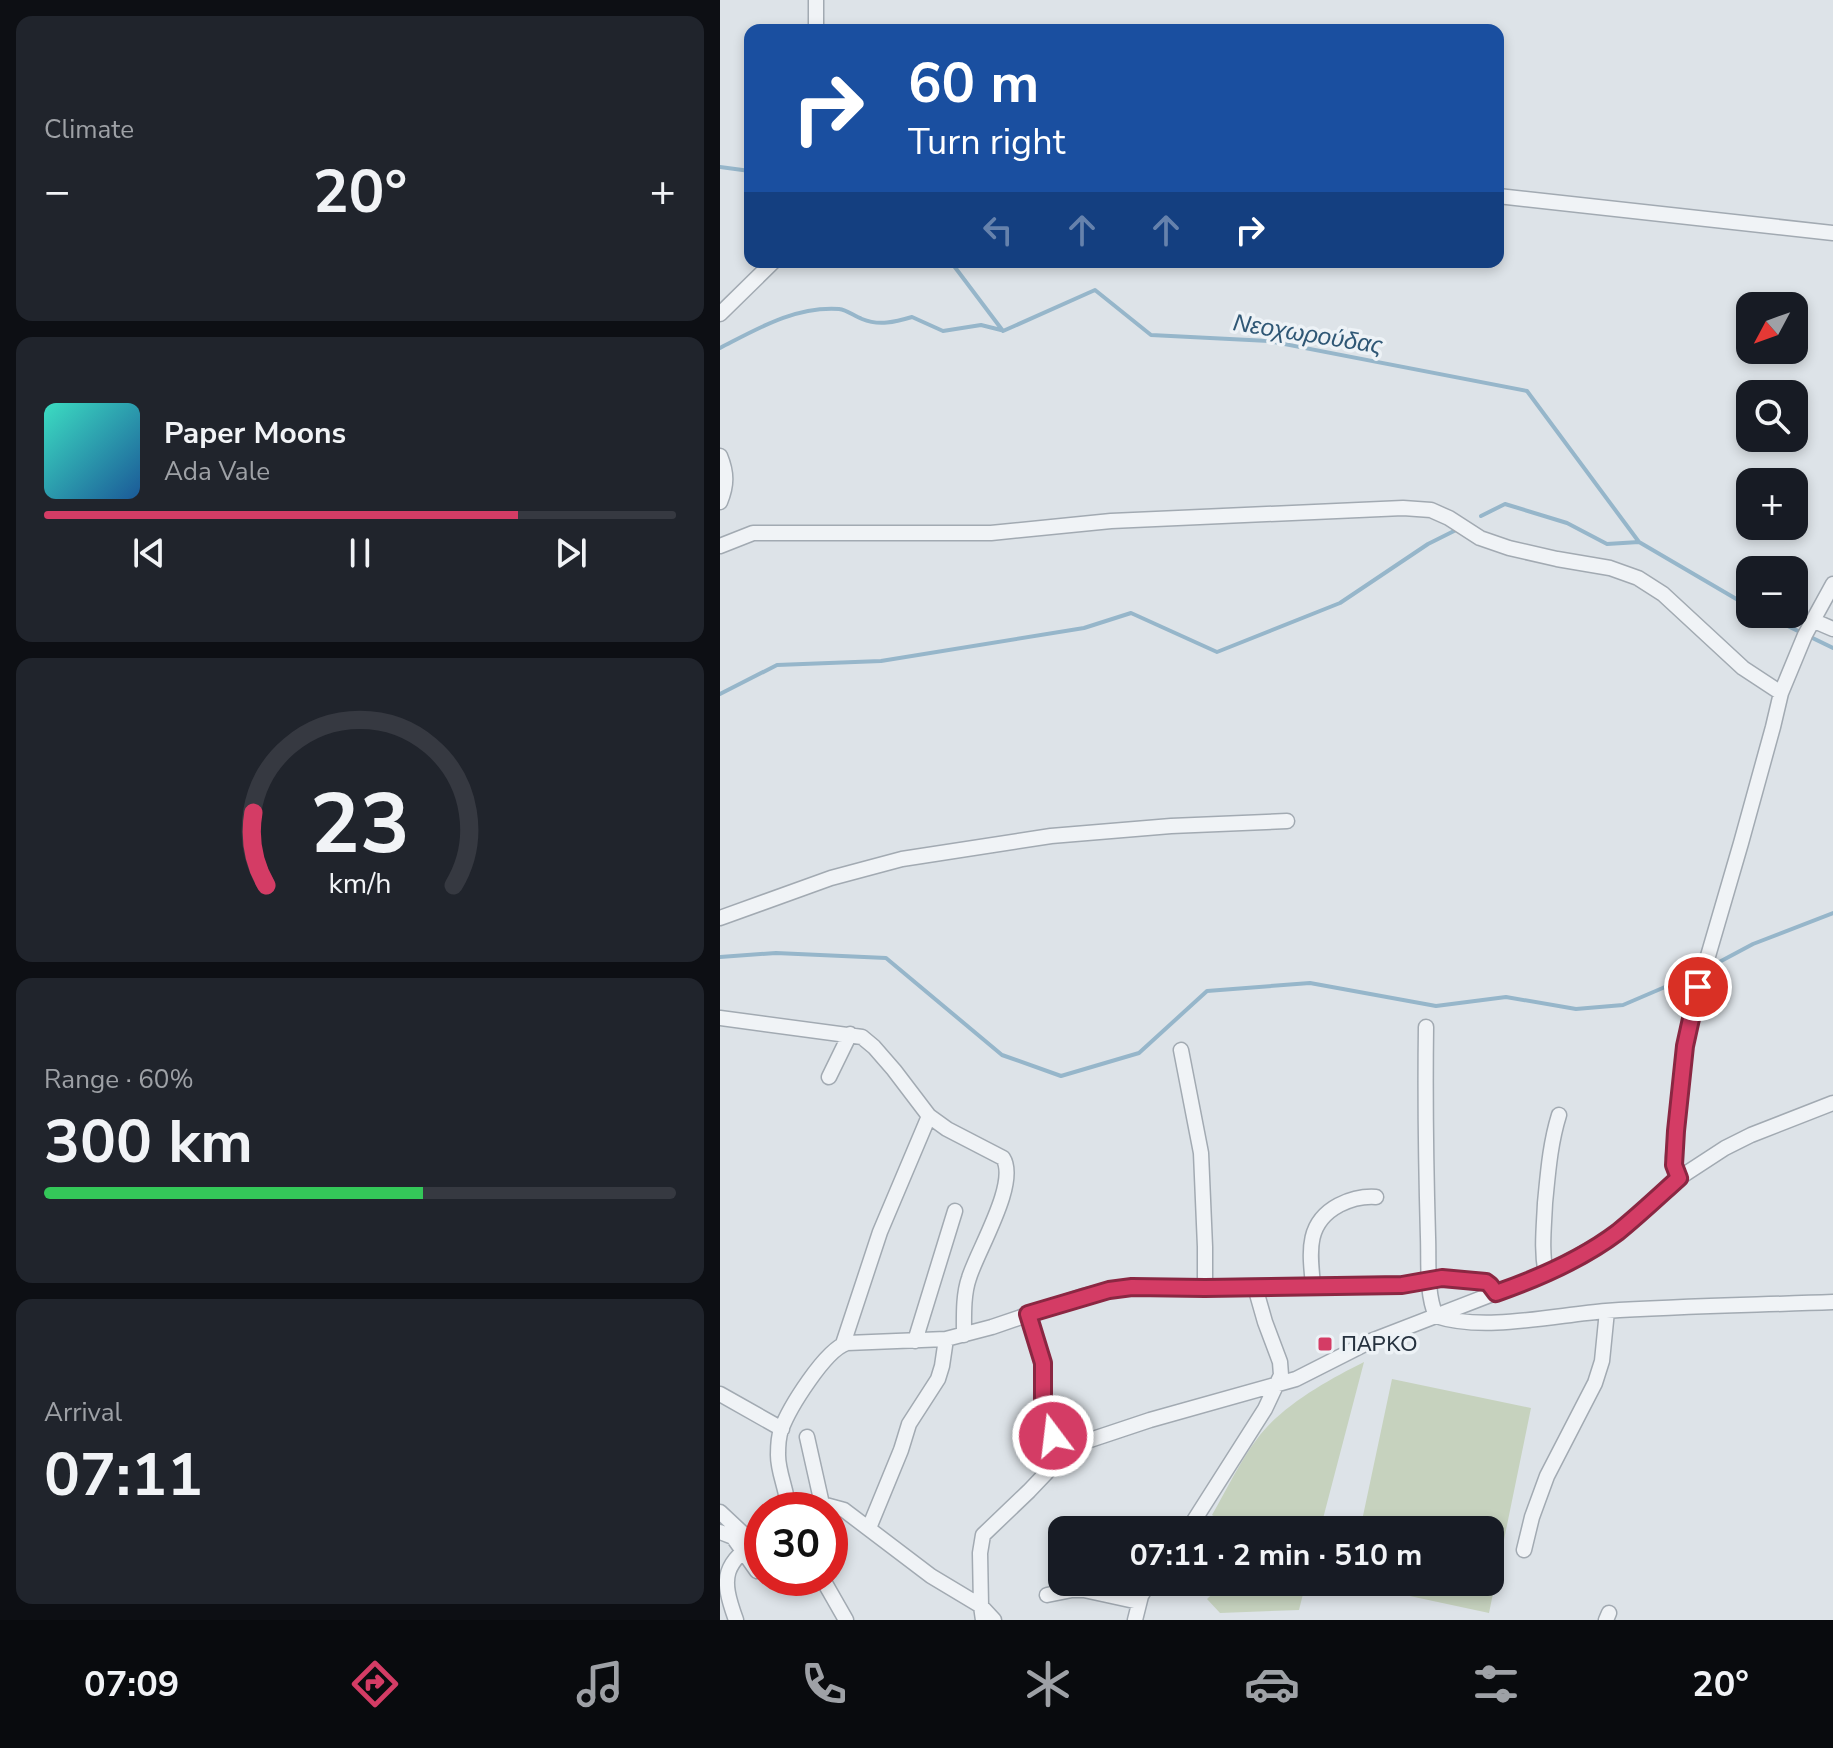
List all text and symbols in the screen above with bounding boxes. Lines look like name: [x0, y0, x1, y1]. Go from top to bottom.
text: 60 m: [908, 45, 1039, 122]
icon: right: [776, 56, 880, 160]
text: Climate: [44, 112, 134, 147]
text: Turn right: [908, 118, 1065, 167]
text: 20°: [313, 151, 407, 233]
text: −: [44, 162, 70, 222]
text: +: [650, 162, 676, 222]
icon: left: [976, 208, 1020, 252]
icon: ahead: [1060, 208, 1104, 252]
icon: ahead: [1144, 208, 1188, 252]
icon: right: [1228, 208, 1272, 252]
north arrow: [1736, 292, 1808, 364]
map controls: [1736, 292, 1808, 628]
water label: Νεοχωρούδας: [1231, 306, 1385, 362]
button: search: [1736, 380, 1808, 452]
text: Paper Moons: [164, 413, 346, 454]
text: Ada Vale: [164, 454, 270, 489]
button: +: [1736, 468, 1808, 540]
icon: previous: [127, 531, 171, 575]
icon: pause: [338, 531, 382, 575]
icon: next: [549, 531, 593, 575]
button: −: [1736, 556, 1808, 628]
text: 23: [310, 768, 410, 881]
text: km/h: [329, 864, 391, 903]
pin: [1664, 953, 1732, 1021]
icon: arrive: [1676, 965, 1720, 1009]
text: Range · 60%: [44, 1062, 194, 1097]
text: 300 km: [44, 1101, 253, 1183]
place label: ΠΑΡΚΟ: [1341, 1329, 1417, 1359]
marker: ΠΑΡΚΟ: [1316, 1335, 1334, 1353]
position arrow: [1011, 1394, 1095, 1478]
text: Arrival: [44, 1395, 122, 1430]
text: 07:11: [44, 1434, 203, 1516]
speed limit sign: 30: [744, 1492, 848, 1596]
text: 07:11 · 2 min · 510 m: [1130, 1535, 1422, 1576]
icon: directions: [347, 1656, 403, 1712]
icon: music: [572, 1656, 628, 1712]
icon: phone: [796, 1656, 852, 1712]
icon: climate: [1020, 1656, 1076, 1712]
icon: car: [1244, 1656, 1300, 1712]
icon: filters: [1468, 1656, 1524, 1712]
text: 07:09: [84, 1660, 179, 1709]
text: 20°: [1692, 1660, 1749, 1709]

